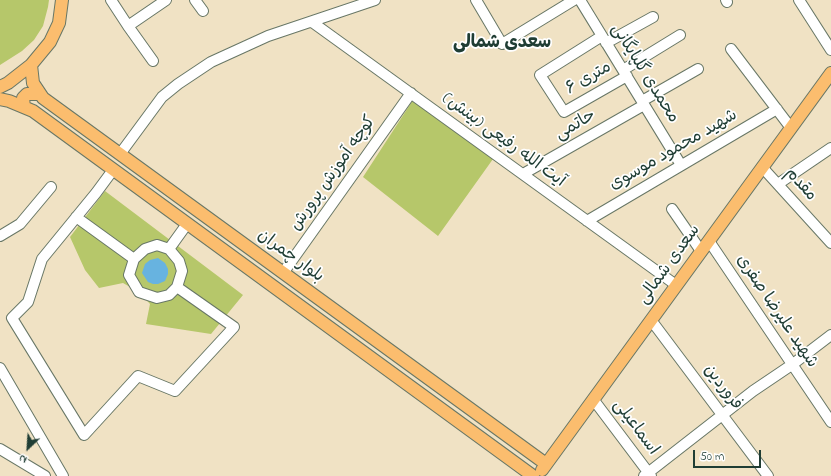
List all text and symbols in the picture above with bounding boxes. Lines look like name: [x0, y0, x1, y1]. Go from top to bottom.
street label: محمدی گلپایگانی: [605, 21, 683, 127]
district label: سعدی شمالی: [453, 33, 551, 55]
street label: ۶ متری: [562, 58, 616, 100]
street label: آیت الله رفیعی (بینش): [437, 89, 569, 193]
street label: حاتمی: [552, 106, 600, 146]
street label: شهید محمود موسوی: [606, 106, 742, 196]
street label: کوچه آموزش پرورش: [287, 112, 381, 236]
street label: مقدم: [780, 164, 820, 206]
street label: سعدی شمالی: [634, 221, 706, 309]
street label: بلوار چمران: [253, 226, 327, 288]
street label: شهید علیرضا صفری: [731, 251, 821, 373]
street label: فروردین: [698, 361, 746, 415]
street label: اسماعیلی: [608, 396, 662, 460]
north arrow: [8, 428, 48, 468]
scale bar: [695, 442, 763, 468]
text: 50 m: [700, 448, 724, 466]
text: N: [16, 450, 30, 468]

